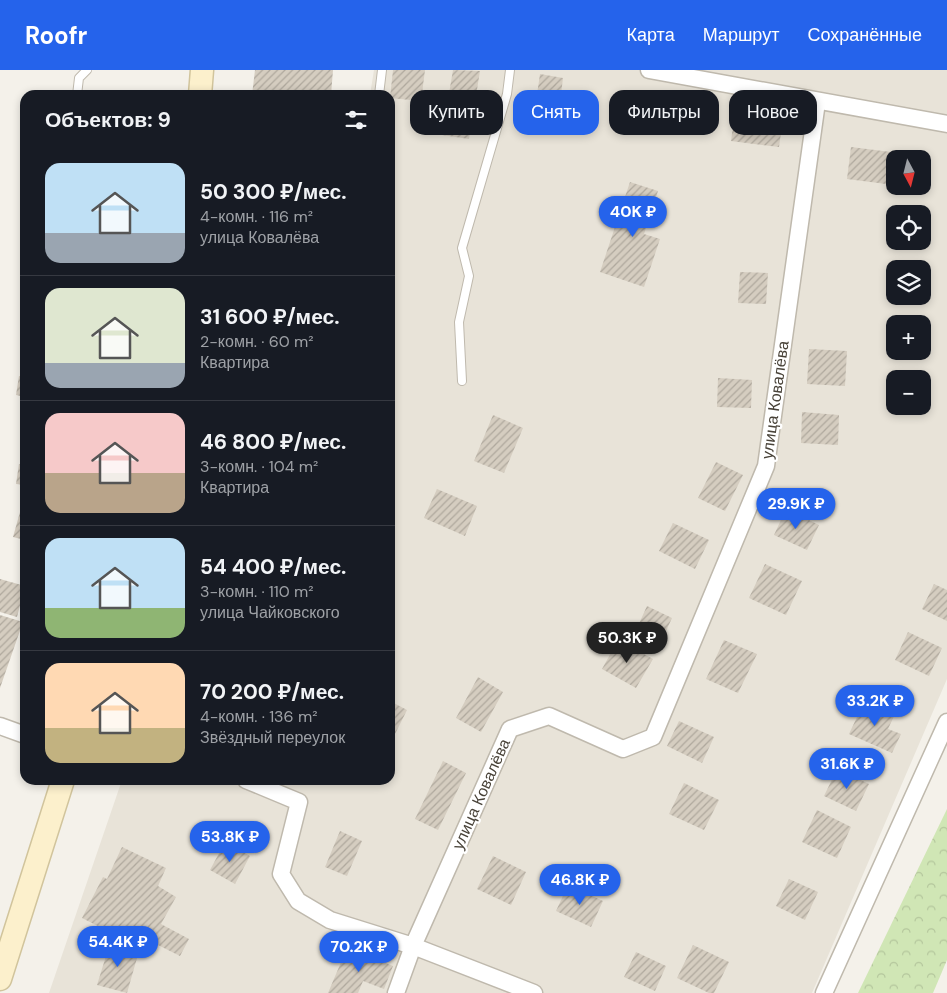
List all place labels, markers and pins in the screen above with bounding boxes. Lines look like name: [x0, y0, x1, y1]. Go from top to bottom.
pin: 40K ₽: [598, 196, 668, 238]
pin: 29.9K ₽: [750, 488, 842, 530]
pin: 50.3K ₽: [581, 622, 673, 664]
pin: 33.2K ₽: [829, 684, 921, 727]
pin: 31.6K ₽: [801, 748, 893, 790]
pin: 53.8K ₽: [184, 820, 276, 863]
pin: 46.8K ₽: [534, 864, 626, 906]
pin: 54.4K ₽: [72, 926, 164, 968]
pin: 70.2K ₽: [313, 930, 405, 973]

